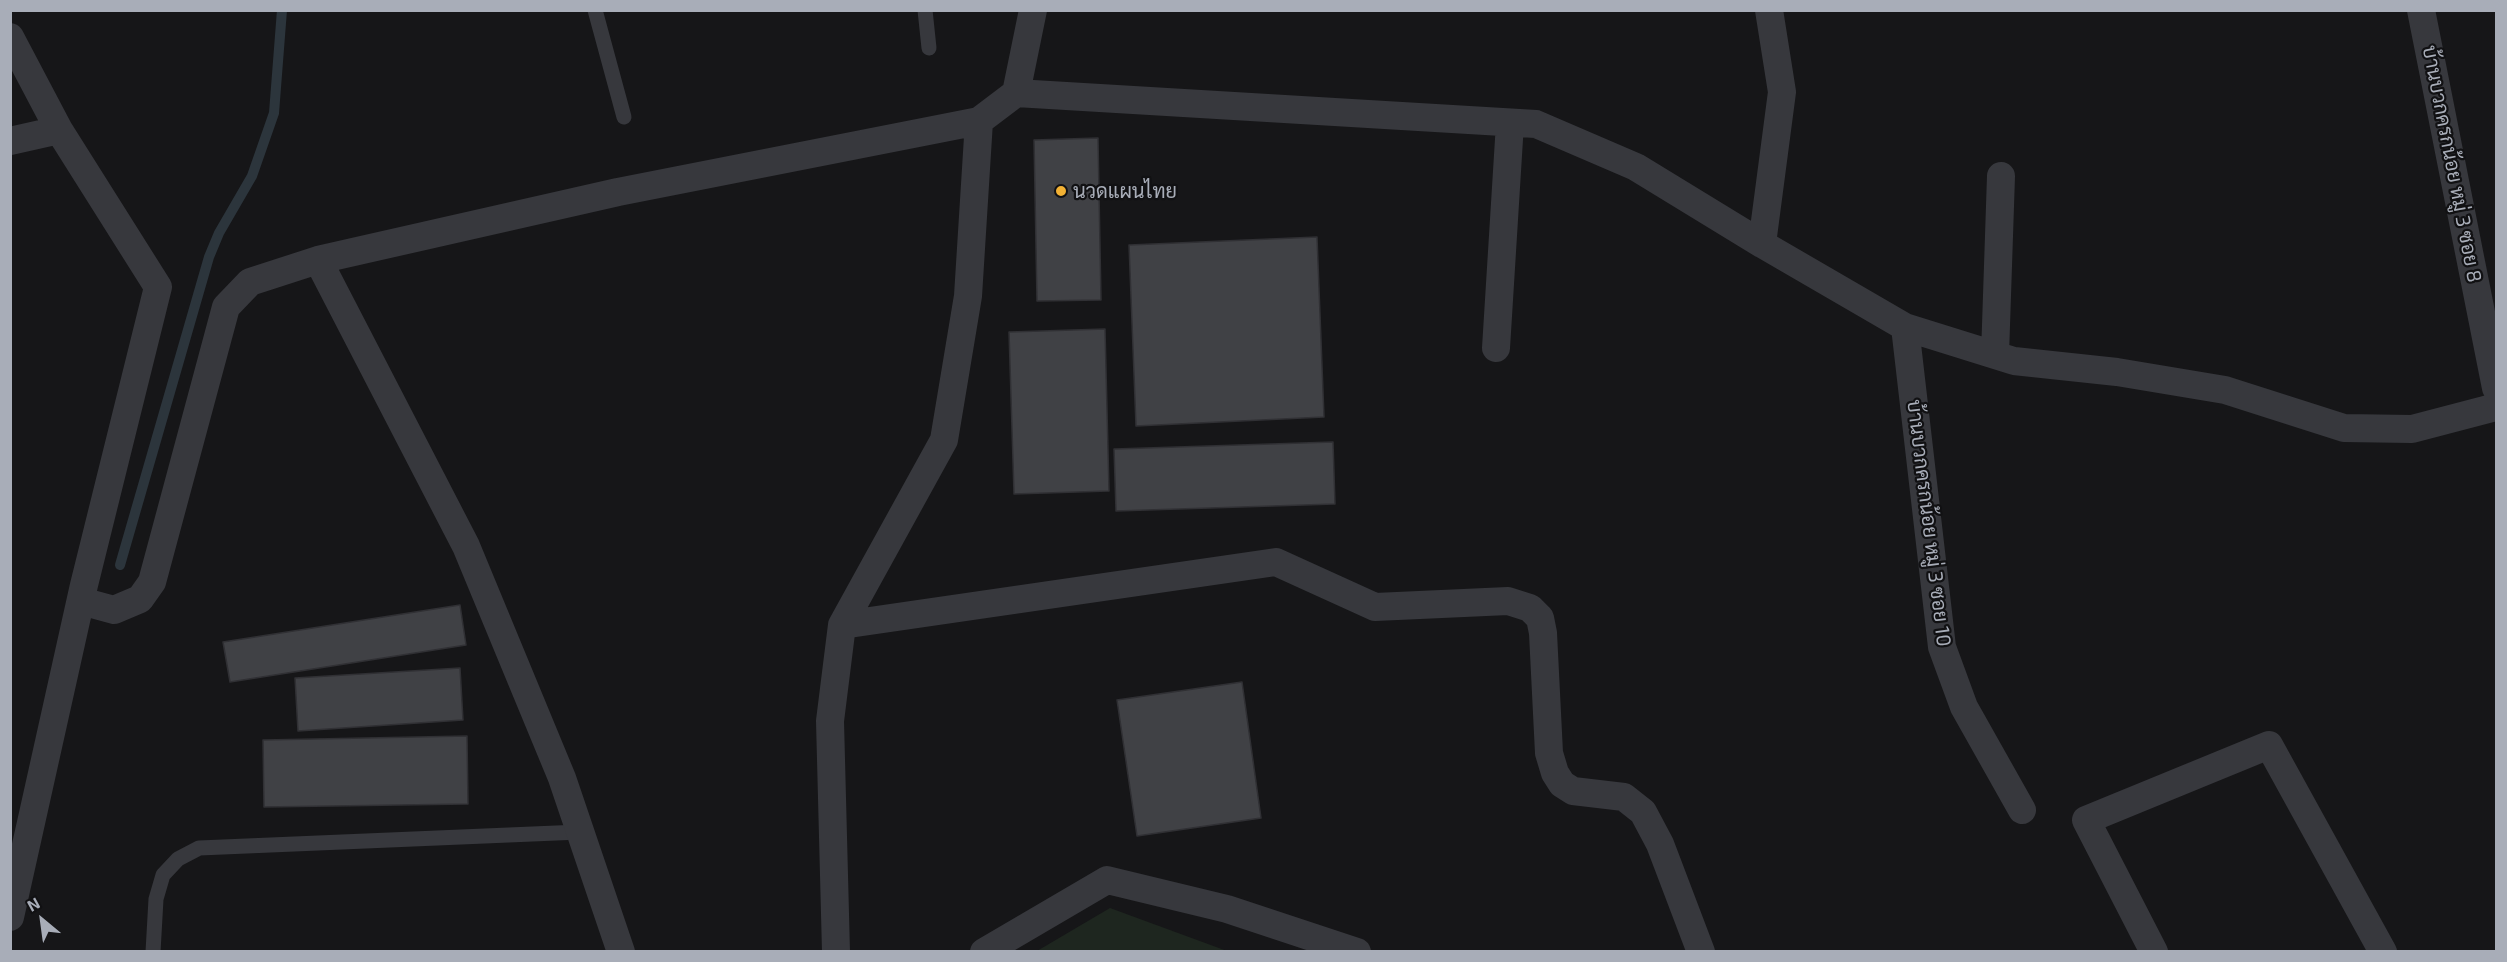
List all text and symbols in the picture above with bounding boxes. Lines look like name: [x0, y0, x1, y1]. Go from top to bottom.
street label: บ้านบวกครกน้อย หมู่ 3 ซอย 8: [2417, 44, 2487, 284]
place label: นวดแผนไทย: [1073, 179, 1177, 203]
marker: นวดแผนไทย: [1054, 184, 1068, 198]
street label: บ้านบวกครกน้อย หมู่ 3 ซอย 10: [1902, 398, 1956, 648]
north arrow: [12, 890, 72, 950]
text: N: [23, 893, 43, 915]

